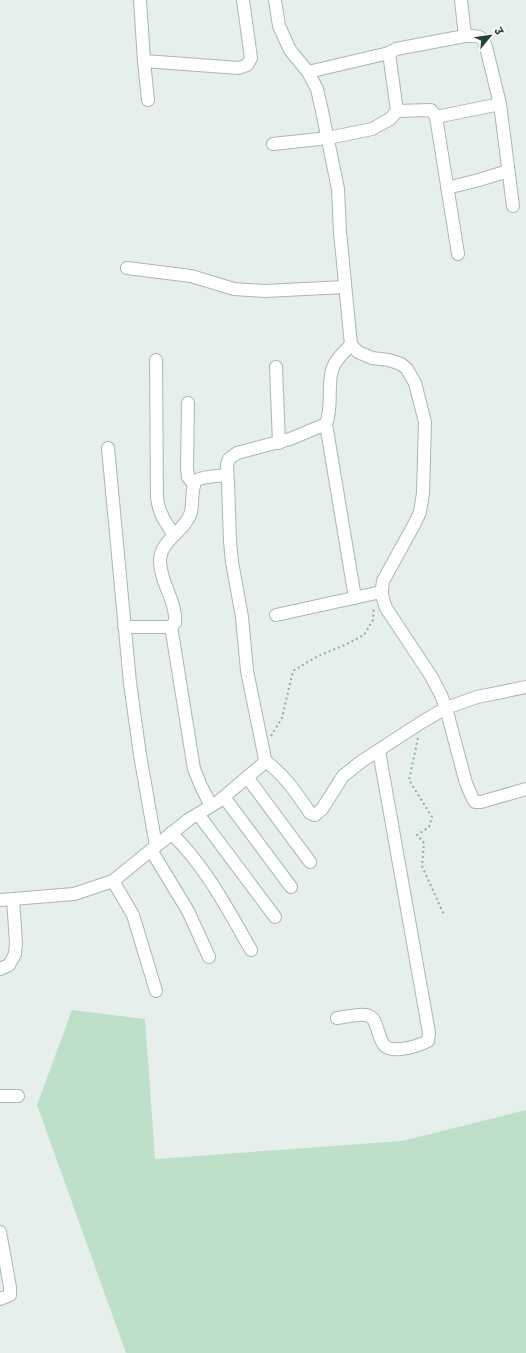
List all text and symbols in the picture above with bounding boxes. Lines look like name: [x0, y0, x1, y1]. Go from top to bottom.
north arrow: [470, 16, 510, 56]
text: उ: [490, 24, 508, 38]

